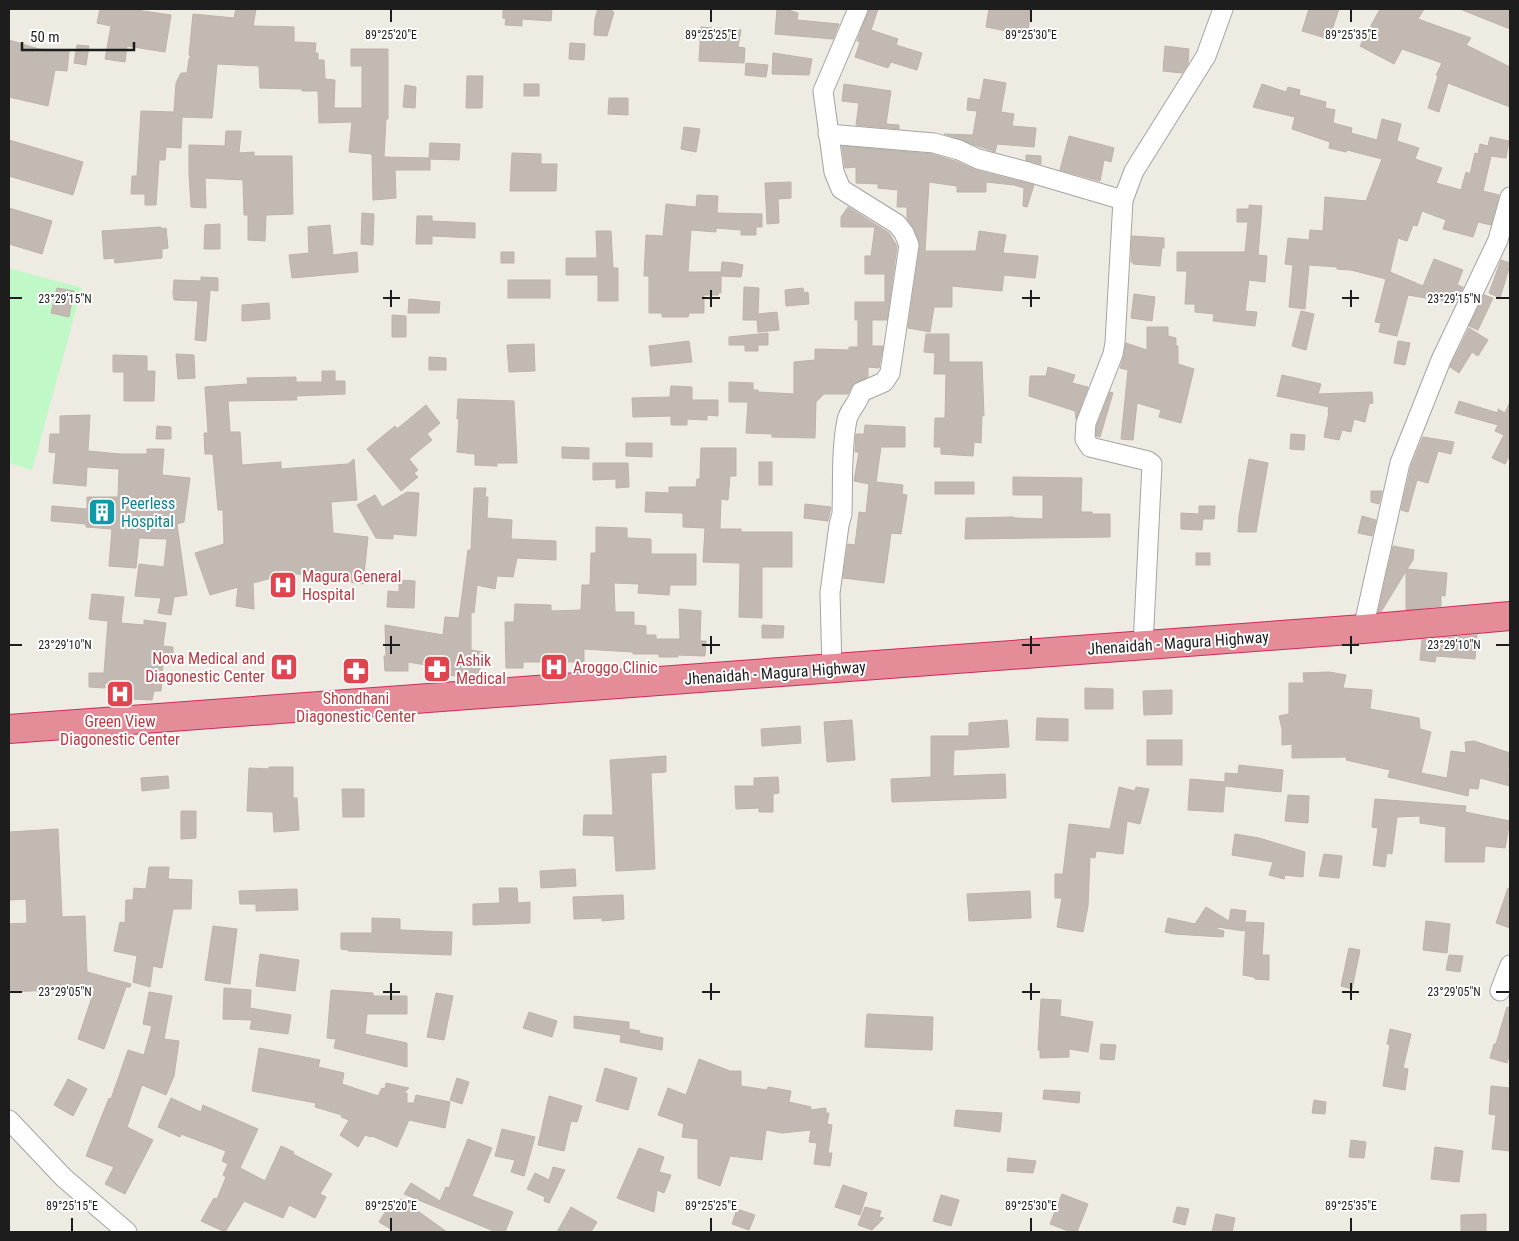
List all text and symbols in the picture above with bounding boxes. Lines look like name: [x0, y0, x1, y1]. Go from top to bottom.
scale bar: [22, 20, 135, 52]
text: 50 m: [30, 28, 60, 46]
text: 89°25'20"E: [365, 28, 417, 42]
text: 89°25'25"E: [685, 28, 737, 42]
text: 89°25'30"E: [1005, 28, 1057, 42]
text: 89°25'35"E: [1325, 28, 1377, 42]
text: 23°29'15"N: [38, 292, 92, 306]
text: 23°29'15"N: [1427, 292, 1481, 306]
place label: Peerless Hospital: [121, 494, 175, 531]
building icon: Peerless Hospital: [87, 497, 117, 527]
place label: Magura General Hospital: [302, 567, 401, 604]
hospital icon: Magura General Hospital: [268, 570, 298, 600]
street label: Jhenaidah - Magura Highway: [1087, 627, 1270, 659]
text: 23°29'10"N: [38, 638, 92, 652]
text: 23°29'10"N: [1427, 638, 1481, 652]
place label: Nova Medical and Diagonestic Center: [145, 649, 265, 686]
place label: Ashik Medical: [456, 651, 506, 688]
hospital icon: Nova Medical and Diagonestic Center: [269, 652, 299, 682]
hospital icon: Aroggo Clinic: [539, 652, 569, 682]
pharmacy icon: Ashik Medical: [422, 654, 452, 684]
pharmacy icon: Shondhani Diagonestic Center: [341, 656, 371, 686]
street label: Jhenaidah - Magura Highway: [684, 657, 867, 689]
place label: Aroggo Clinic: [573, 658, 658, 677]
hospital icon: Green View Diagonestic Center: [105, 679, 135, 709]
place label: Shondhani Diagonestic Center: [296, 689, 416, 726]
place label: Green View Diagonestic Center: [60, 712, 180, 749]
text: 23°29'05"N: [38, 985, 92, 999]
text: 23°29'05"N: [1427, 985, 1481, 999]
text: 89°25'15"E: [46, 1199, 98, 1213]
text: 89°25'20"E: [365, 1199, 417, 1213]
text: 89°25'25"E: [685, 1199, 737, 1213]
text: 89°25'30"E: [1005, 1199, 1057, 1213]
text: 89°25'35"E: [1325, 1199, 1377, 1213]

